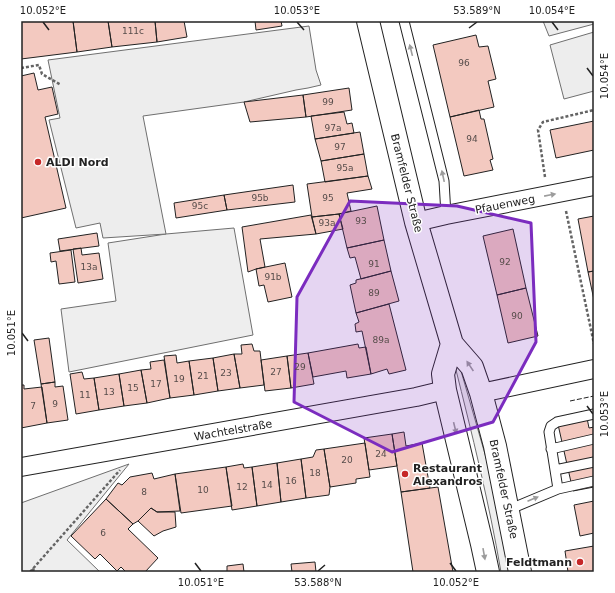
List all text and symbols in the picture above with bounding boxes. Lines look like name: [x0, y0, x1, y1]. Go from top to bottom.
text: 10.052°E: [20, 5, 66, 16]
text: 10.053°E: [274, 5, 320, 16]
text: 53.589°N: [453, 5, 501, 16]
text: 10.054°E: [529, 5, 575, 16]
house number: 111c: [122, 26, 144, 36]
one-way arrow: [408, 44, 414, 56]
text: 10.054°E: [599, 53, 610, 99]
house number: 96: [458, 58, 470, 68]
house number: 99: [322, 97, 334, 107]
house number: 97a: [325, 123, 341, 133]
street label: Bramfelder Straße: [388, 132, 425, 234]
house number: 94: [466, 134, 478, 144]
house number: 97: [334, 142, 346, 152]
place label: ALDI Nord: [46, 156, 109, 169]
marker: ALDI Nord: [33, 157, 43, 167]
house number: 95a: [337, 163, 353, 173]
one-way arrow: [439, 170, 445, 182]
street label: Pfauenweg: [474, 192, 536, 217]
one-way arrow: [544, 192, 556, 198]
house number: 95b: [251, 193, 269, 203]
house number: 95: [322, 193, 334, 203]
house number: 95c: [192, 201, 208, 211]
house number: 93: [355, 216, 367, 226]
house number: 93a: [319, 218, 335, 228]
house number: 92: [499, 257, 511, 267]
house number: 91: [368, 259, 380, 269]
house number: 13a: [81, 262, 97, 272]
house number: 91b: [264, 272, 282, 282]
house number: 89: [368, 288, 380, 298]
text: 10.051°E: [6, 310, 17, 356]
house number: 90: [511, 311, 523, 321]
house number: 89a: [373, 335, 389, 345]
one-way arrow: [466, 361, 474, 371]
house number: 29: [294, 362, 306, 372]
house number: 27: [270, 367, 282, 377]
house number: 23: [220, 368, 232, 378]
house number: 21: [197, 371, 209, 381]
house number: 19: [173, 374, 185, 384]
house number: 17: [150, 379, 162, 389]
house number: 15: [127, 383, 139, 393]
house number: 13: [103, 387, 115, 397]
house number: 11: [79, 390, 91, 400]
text: 10.053°E: [599, 391, 610, 437]
house number: 9: [52, 399, 58, 409]
house number: 7: [30, 401, 36, 411]
street label: Wachtelstraße: [193, 417, 273, 444]
one-way arrow: [452, 422, 458, 434]
street label: Bramfelder Straße: [487, 438, 520, 540]
house number: 24: [375, 449, 387, 459]
house number: 20: [341, 455, 353, 465]
place label: Restaurant Alexandros: [413, 462, 483, 488]
house number: 18: [309, 468, 321, 478]
marker: Restaurant Alexandros: [400, 469, 410, 479]
house number: 16: [285, 476, 297, 486]
house number: 14: [261, 480, 273, 490]
house number: 12: [236, 482, 248, 492]
house number: 10: [197, 485, 209, 495]
house number: 8: [141, 487, 147, 497]
one-way arrow: [528, 496, 540, 502]
house number: 6: [100, 528, 106, 538]
one-way arrow: [482, 548, 488, 560]
place label: Feldtmann: [506, 556, 572, 569]
marker: Feldtmann: [575, 557, 585, 567]
text: 10.051°E: [178, 577, 224, 588]
text: 53.588°N: [294, 577, 342, 588]
text: 10.052°E: [433, 577, 479, 588]

